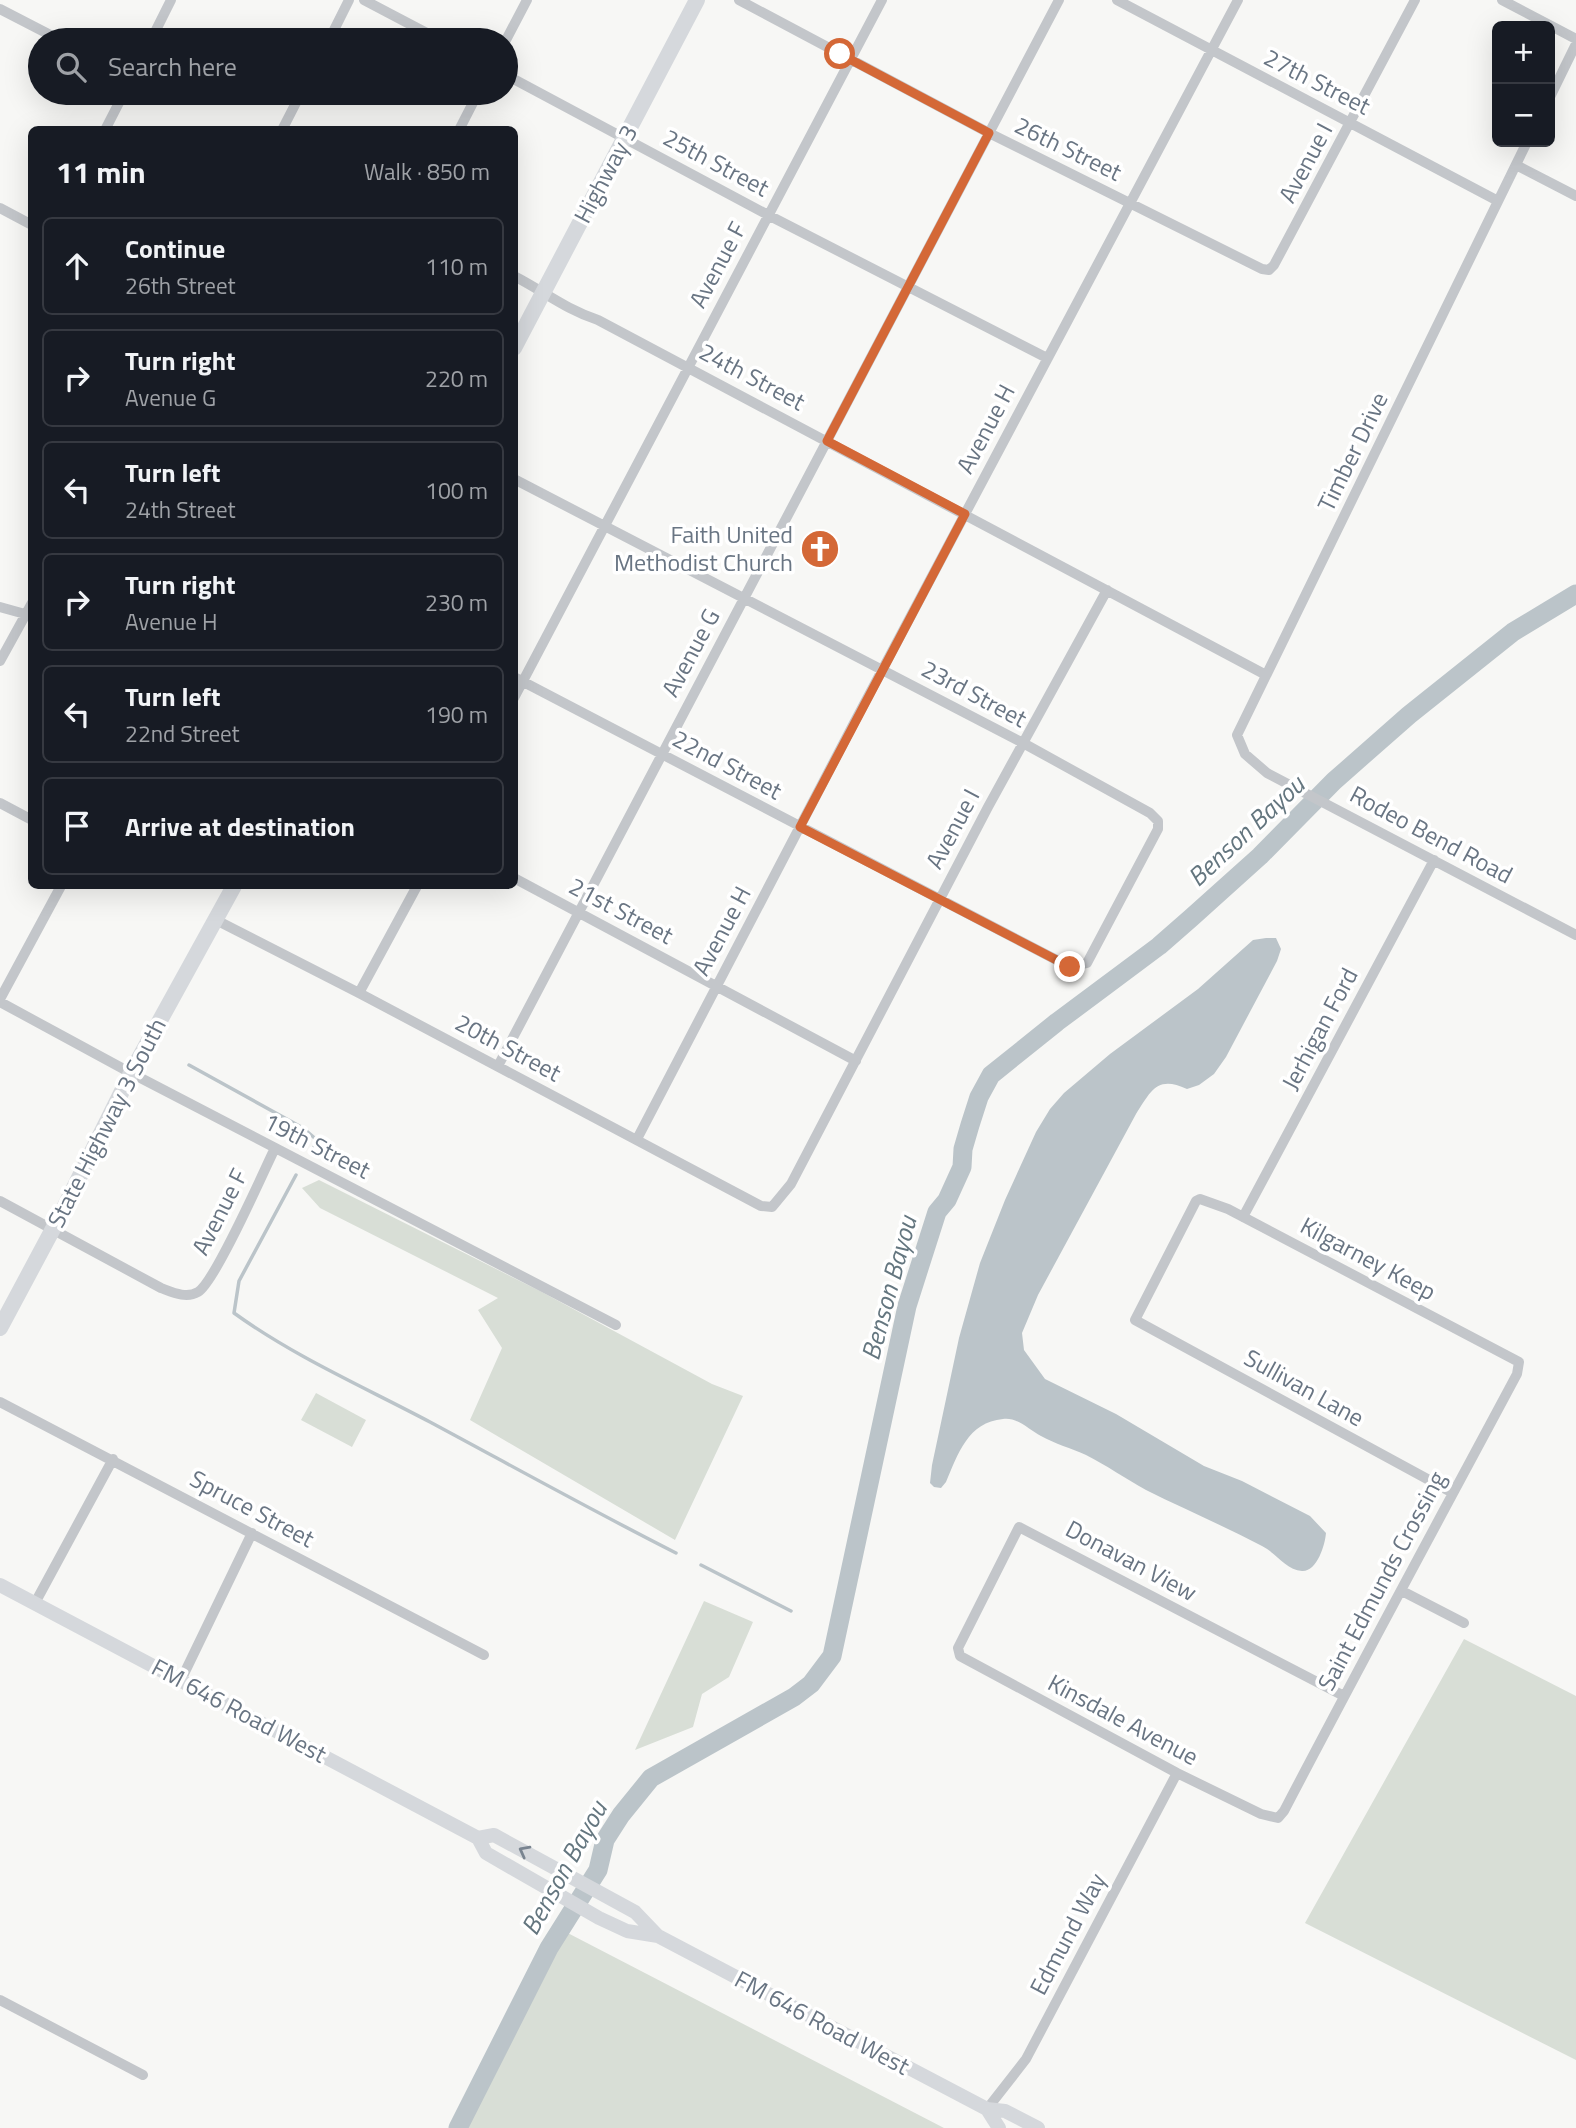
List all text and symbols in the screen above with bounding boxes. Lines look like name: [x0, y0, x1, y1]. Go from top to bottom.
map controls: [1492, 21, 1555, 147]
button: +: [1492, 21, 1555, 84]
search box: [28, 28, 518, 105]
route start: [824, 38, 855, 69]
street label: 27th Street: [1258, 39, 1378, 124]
text: Search here: [108, 47, 237, 86]
icon: search: [52, 48, 90, 86]
button: −: [1492, 84, 1555, 147]
street label: 26th Street: [1009, 107, 1129, 190]
street label: Avenue I: [1269, 116, 1341, 209]
street label: Highway 3: [564, 118, 646, 229]
street label: 25th Street: [657, 119, 776, 205]
text: 11 min: [56, 149, 146, 195]
text: Walk · 850 m: [364, 154, 490, 189]
street label: Avenue F: [679, 215, 755, 314]
text: Continue: [125, 229, 225, 268]
icon: ahead: [58, 247, 96, 285]
text: 110 m: [425, 249, 488, 284]
text: 26th Street: [125, 268, 236, 303]
street label: 24th Street: [693, 333, 812, 419]
text: Turn right: [125, 341, 236, 380]
icon: right: [58, 359, 96, 397]
text: 220 m: [425, 361, 488, 396]
street label: Avenue H: [947, 377, 1024, 480]
text: Avenue G: [125, 380, 216, 415]
street label: Timber Drive: [1308, 386, 1397, 517]
text: Turn left: [125, 453, 220, 492]
icon: left: [58, 471, 96, 509]
text: 100 m: [425, 473, 488, 508]
text: 24th Street: [125, 492, 236, 527]
place label: Faith United Methodist Church: [614, 516, 793, 580]
church icon: Faith United Methodist Church: [799, 528, 841, 570]
text: Turn right: [125, 565, 236, 604]
icon: right: [58, 583, 96, 621]
text: 230 m: [425, 585, 488, 620]
street label: Avenue G: [652, 602, 728, 703]
text: Avenue H: [125, 604, 218, 639]
street label: 23rd Street: [915, 650, 1034, 736]
text: Turn left: [125, 677, 220, 716]
icon: left: [58, 695, 96, 733]
text: 190 m: [425, 697, 488, 732]
text: 22nd Street: [125, 716, 240, 751]
street label: 22nd Street: [666, 720, 789, 808]
water label: Benson Bayou: [1178, 765, 1315, 895]
street label: Rodeo Bend Road: [1344, 776, 1519, 892]
street label: Avenue I: [916, 782, 988, 875]
icon: arrive: [58, 807, 96, 845]
text: Arrive at destination: [125, 807, 355, 846]
street label: 21st Street: [563, 868, 681, 953]
street label: Avenue H: [683, 879, 760, 982]
route end: [1054, 951, 1085, 982]
street label: Jerhigan Ford: [1272, 961, 1366, 1096]
street label: 20th Street: [449, 1004, 568, 1090]
street label: State Highway 3 South: [38, 1011, 175, 1234]
street label: 19th Street: [258, 1103, 378, 1188]
street label: Avenue F: [182, 1162, 256, 1261]
street label: Kilgarney Keep: [1294, 1207, 1443, 1309]
water label: Benson Bayou: [851, 1209, 927, 1364]
street label: Sullivan Lane: [1238, 1339, 1371, 1435]
street label: Spruce Street: [184, 1460, 322, 1556]
street label: Saint Edmunds Crossing: [1308, 1464, 1454, 1697]
street label: Donavan View: [1059, 1510, 1203, 1610]
street label: FM 646 Road West: [146, 1649, 334, 1772]
street label: Kinsdale Avenue: [1042, 1664, 1205, 1774]
water label: Benson Bayou: [511, 1792, 617, 1942]
one-way arrow: [519, 1846, 531, 1859]
street label: Edmund Way: [1020, 1866, 1115, 2001]
street label: FM 646 Road West: [729, 1961, 917, 2084]

